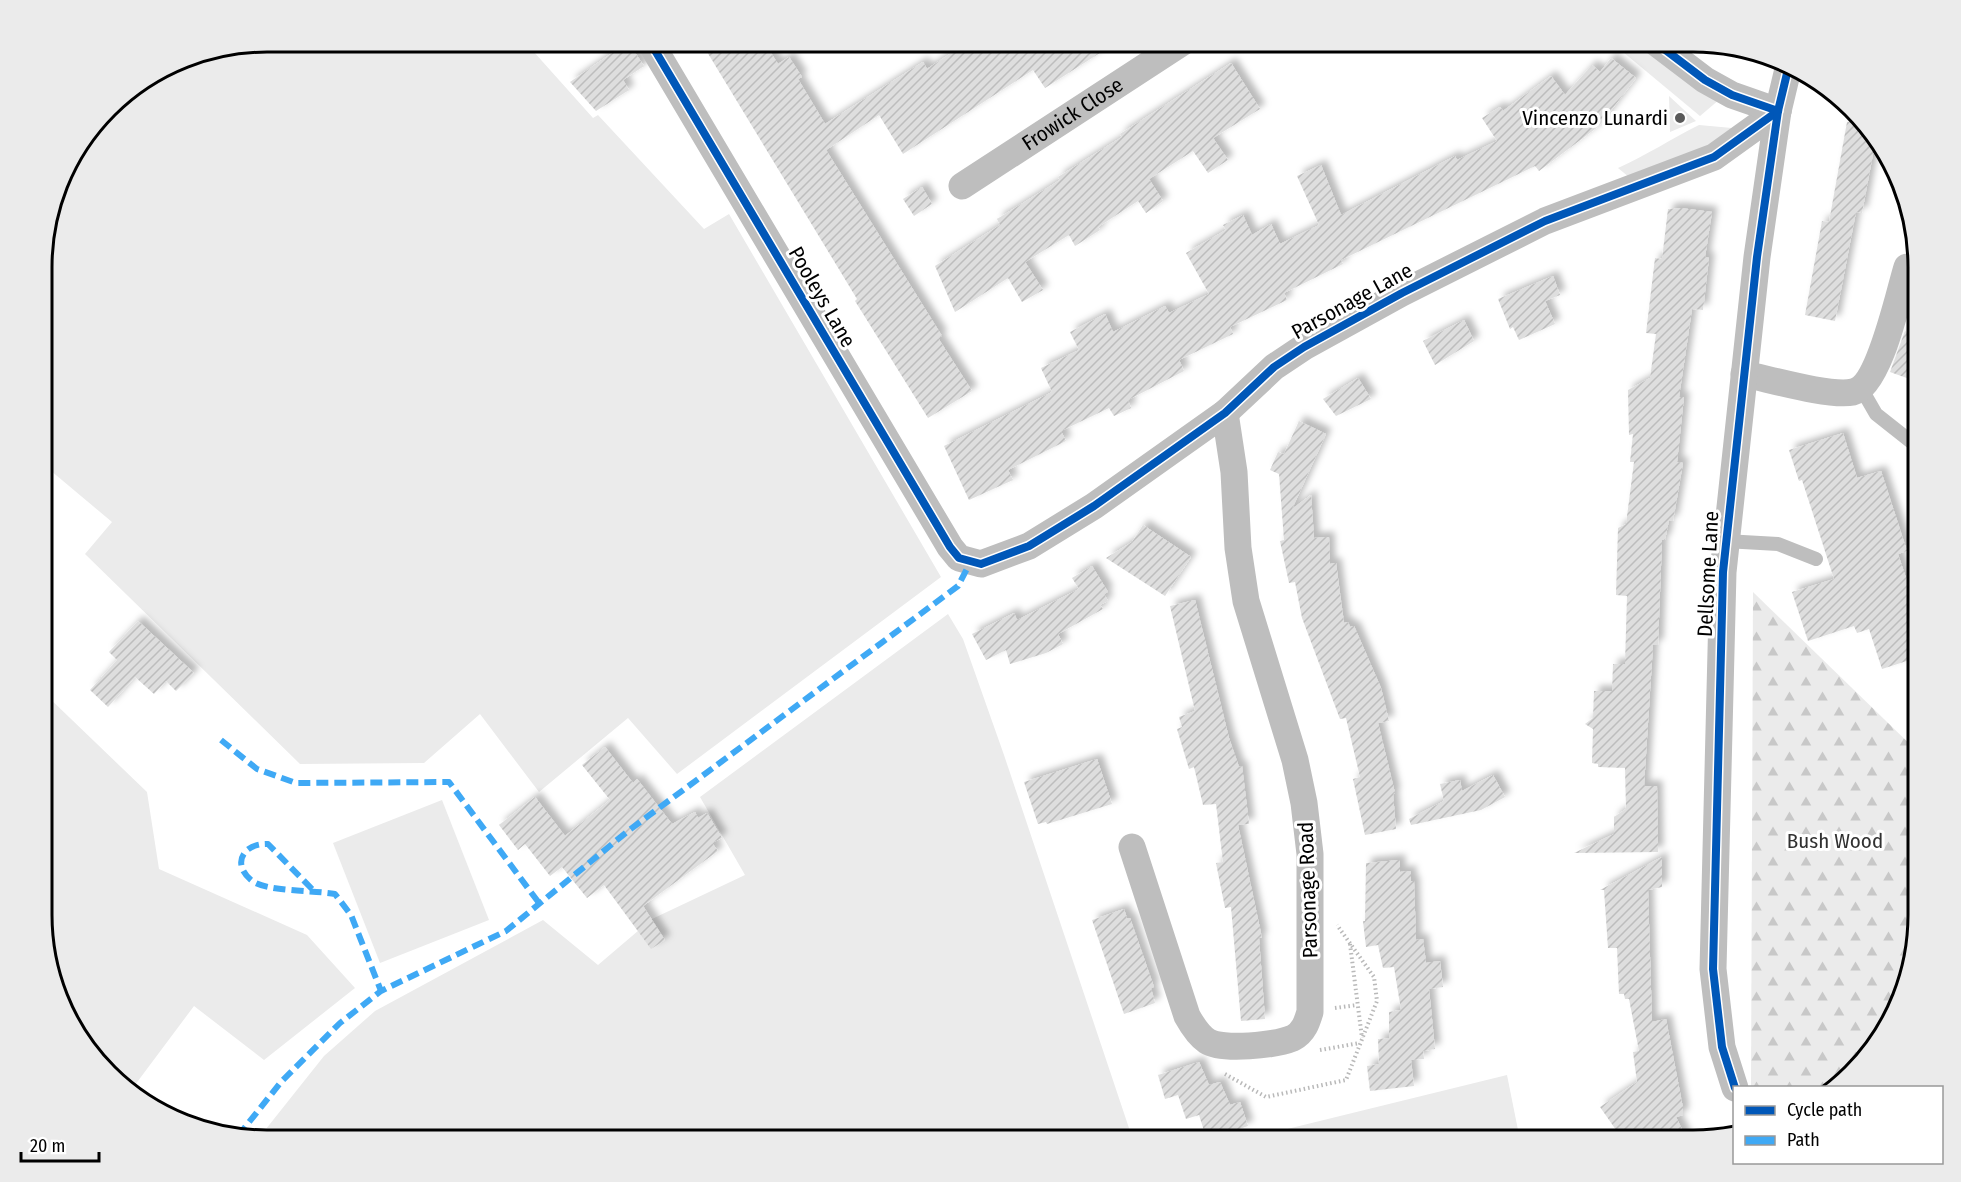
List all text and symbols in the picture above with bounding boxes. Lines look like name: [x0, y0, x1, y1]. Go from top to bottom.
street label: Frowick Close: [1017, 72, 1128, 156]
place label: Vincenzo Lunardi: [1522, 105, 1668, 131]
marker: Vincenzo Lunardi: [1673, 111, 1687, 125]
street label: Pooleys Lane: [783, 242, 861, 352]
street label: Parsonage Lane: [1287, 257, 1417, 345]
street label: Dellsome Lane: [1692, 510, 1724, 638]
street label: Parsonage Road: [1293, 821, 1323, 959]
park label: Bush Wood: [1787, 828, 1883, 854]
legend: [1733, 1086, 1943, 1164]
text: Cycle path: [1787, 1099, 1862, 1121]
scale bar: [21, 1125, 99, 1163]
text: Path: [1787, 1129, 1820, 1151]
text: 20 m: [30, 1135, 65, 1157]

